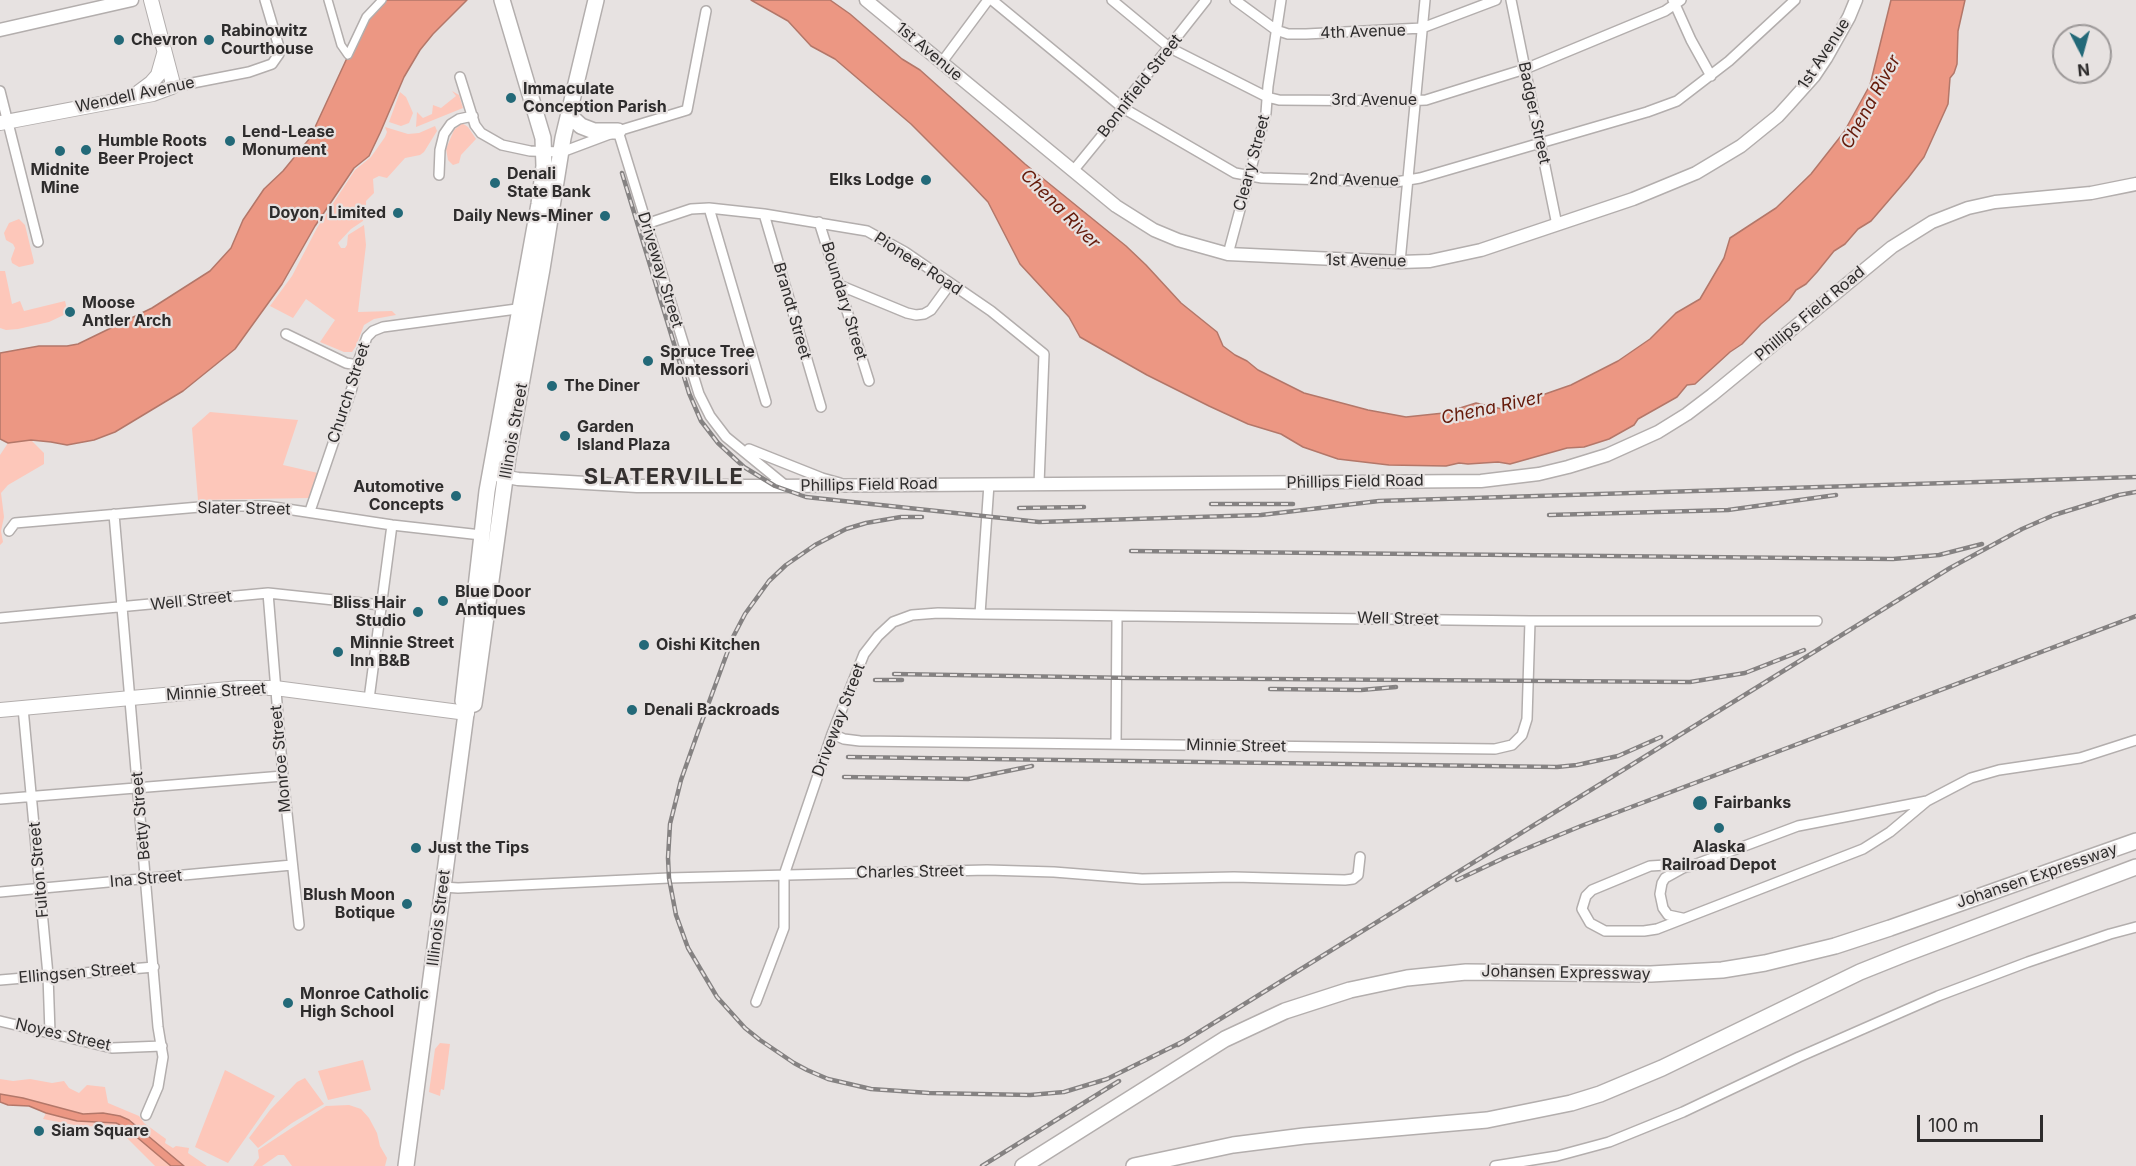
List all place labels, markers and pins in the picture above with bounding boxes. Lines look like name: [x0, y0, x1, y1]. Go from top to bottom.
place label: Rabinowitz Courthouse: [221, 21, 314, 59]
place label: Chevron: [131, 30, 198, 50]
marker: Chevron: [112, 33, 126, 47]
marker: Rabinowitz Courthouse: [202, 33, 216, 47]
place label: Immaculate Conception Parish: [523, 79, 667, 117]
marker: Immaculate Conception Parish: [504, 91, 518, 105]
place label: Lend-Lease Monument: [242, 122, 335, 160]
place label: Humble Roots Beer Project: [98, 131, 207, 169]
marker: Lend-Lease Monument: [223, 134, 237, 148]
marker: Humble Roots Beer Project: [79, 143, 93, 157]
marker: Midnite Mine: [53, 144, 67, 158]
place label: Midnite Mine: [31, 160, 89, 198]
place label: Denali State Bank: [507, 164, 591, 202]
place label: Elks Lodge: [829, 170, 914, 190]
marker: Elks Lodge: [919, 173, 933, 187]
marker: Denali State Bank: [488, 176, 502, 190]
place label: Doyon, Limited: [269, 203, 386, 223]
marker: Doyon, Limited: [391, 206, 405, 220]
place label: Daily News-Miner: [453, 206, 593, 226]
marker: Daily News-Miner: [598, 209, 612, 223]
place label: Moose Antler Arch: [82, 293, 171, 331]
marker: Moose Antler Arch: [63, 305, 77, 319]
place label: Spruce Tree Montessori: [660, 342, 755, 380]
marker: Spruce Tree Montessori: [641, 354, 655, 368]
place label: The Diner: [564, 376, 640, 396]
marker: The Diner: [545, 379, 559, 393]
place label: Garden Island Plaza: [577, 417, 670, 455]
marker: Garden Island Plaza: [558, 429, 572, 443]
place label: Automotive Concepts: [353, 477, 444, 515]
marker: Automotive Concepts: [449, 489, 463, 503]
place label: Blue Door Antiques: [455, 582, 531, 620]
place label: Bliss Hair Studio: [333, 593, 406, 631]
marker: Blue Door Antiques: [436, 594, 450, 608]
marker: Bliss Hair Studio: [411, 605, 425, 619]
place label: Minnie Street Inn B&B: [350, 633, 454, 671]
place label: Oishi Kitchen: [656, 635, 760, 655]
marker: Oishi Kitchen: [637, 638, 651, 652]
marker: Minnie Street Inn B&B: [331, 645, 345, 659]
place label: Denali Backroads: [644, 700, 780, 720]
marker: Denali Backroads: [625, 703, 639, 717]
place label: Fairbanks: [1714, 793, 1791, 813]
marker: Fairbanks: [1691, 794, 1709, 812]
marker: Alaska Railroad Depot: [1712, 821, 1726, 835]
place label: Alaska Railroad Depot: [1662, 837, 1776, 875]
place label: Just the Tips: [428, 838, 529, 858]
marker: Just the Tips: [409, 841, 423, 855]
place label: Blush Moon Botique: [303, 885, 395, 923]
marker: Blush Moon Botique: [400, 897, 414, 911]
place label: Monroe Catholic High School: [300, 984, 429, 1022]
marker: Monroe Catholic High School: [281, 996, 295, 1010]
place label: Siam Square: [51, 1121, 149, 1141]
marker: Siam Square: [32, 1124, 46, 1138]

